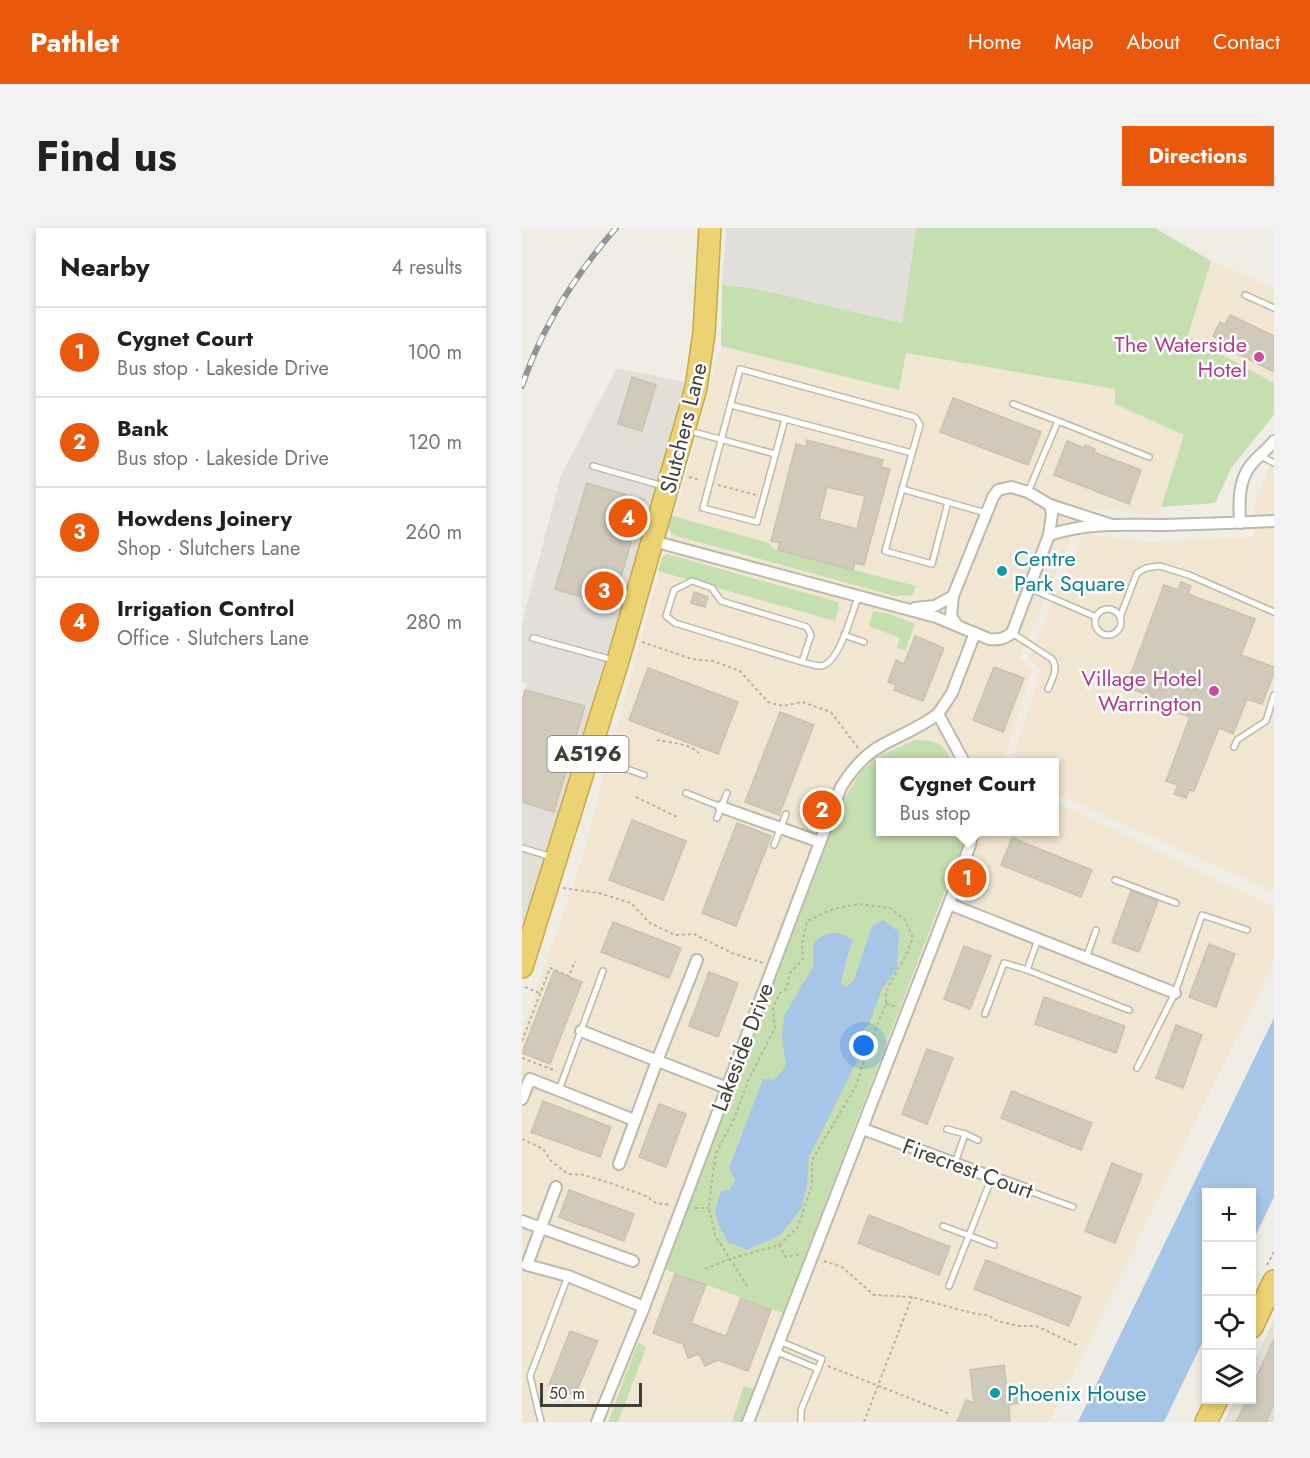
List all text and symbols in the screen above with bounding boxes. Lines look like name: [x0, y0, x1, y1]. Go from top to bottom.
text: Pathlet: [30, 22, 119, 63]
text: Home: [968, 27, 1021, 57]
text: Map: [1054, 27, 1094, 57]
text: About: [1127, 27, 1180, 57]
text: Contact: [1213, 27, 1280, 57]
text: Find us: [36, 126, 177, 187]
button: Directions: [1122, 126, 1274, 186]
text: Nearby: [60, 248, 149, 286]
text: 4 results: [391, 253, 462, 282]
text: Cygnet Court: [117, 322, 253, 354]
place label: The Waterside Hotel: [1115, 328, 1247, 385]
text: 1: [74, 338, 85, 367]
text: 100 m: [407, 338, 462, 367]
marker: The Waterside Hotel: [1252, 350, 1266, 364]
text: Bus stop · Lakeside Drive: [117, 354, 329, 383]
street label: Slutchers Lane: [651, 359, 715, 497]
text: Bank: [117, 412, 169, 444]
text: 2: [73, 428, 86, 457]
text: 120 m: [408, 428, 462, 457]
text: Bus stop · Lakeside Drive: [117, 444, 329, 473]
pin: 4: [608, 496, 648, 540]
text: Howdens Joinery: [117, 502, 292, 534]
text: 3: [73, 518, 86, 547]
text: 260 m: [406, 518, 462, 547]
text: Shop · Slutchers Lane: [117, 534, 300, 563]
place label: Centre Park Square: [1014, 542, 1125, 599]
marker: Centre Park Square: [995, 564, 1009, 578]
pin: 3: [584, 568, 623, 614]
text: Irrigation Control: [117, 592, 294, 624]
text: 4: [73, 608, 86, 637]
text: 280 m: [406, 608, 462, 637]
text: Office · Slutchers Lane: [117, 624, 309, 653]
place label: Village Hotel Warrington: [1081, 662, 1202, 719]
marker: Village Hotel Warrington: [1207, 684, 1221, 698]
road number: A5196: [548, 736, 628, 772]
popup: [876, 758, 1059, 836]
text: Cygnet Court: [900, 767, 1035, 799]
pin: 2: [802, 788, 842, 832]
text: Bus stop: [900, 799, 970, 828]
pin: 1: [948, 856, 986, 900]
street label: Lakeside Drive: [703, 978, 781, 1116]
your location: [849, 1031, 878, 1060]
street label: Firecrest Court: [898, 1130, 1038, 1207]
map controls: [1202, 1188, 1256, 1404]
button: +: [1202, 1188, 1256, 1242]
button: −: [1202, 1242, 1256, 1296]
button: locate: [1202, 1296, 1256, 1350]
button: layers: [1202, 1350, 1256, 1404]
place label: Phoenix House: [1007, 1377, 1147, 1409]
scale bar: [540, 1380, 642, 1408]
text: 50 m: [549, 1382, 585, 1405]
marker: Phoenix House: [988, 1386, 1002, 1400]

